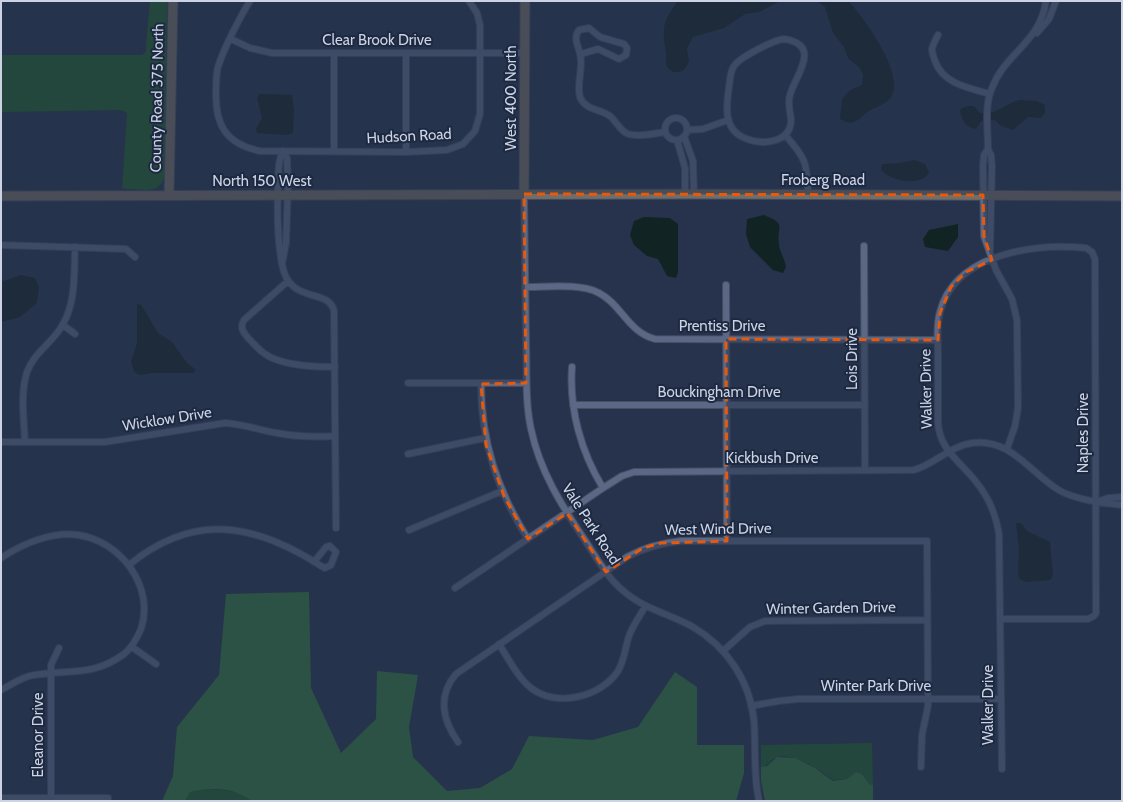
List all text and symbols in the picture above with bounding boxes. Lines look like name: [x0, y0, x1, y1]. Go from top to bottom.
street label: County Road 375 North: [147, 23, 167, 173]
street label: Clear Brook Drive: [322, 31, 432, 49]
street label: West 400 North: [502, 45, 520, 151]
street label: Hudson Road: [366, 125, 452, 147]
street label: Froberg Road: [781, 171, 865, 189]
street label: North 150 West: [212, 172, 312, 190]
street label: Prentiss Drive: [679, 317, 766, 335]
street label: Lois Drive: [843, 328, 861, 390]
street label: Walker Drive: [916, 348, 936, 429]
street label: Bouckingham Drive: [657, 383, 781, 401]
street label: Naples Drive: [1074, 393, 1092, 473]
street label: Wicklow Drive: [121, 403, 213, 435]
street label: Kickbush Drive: [725, 449, 819, 467]
street label: Vale Park Road: [558, 480, 624, 568]
street label: West Wind Drive: [664, 519, 772, 539]
street label: Winter Garden Drive: [766, 598, 896, 618]
street label: Walker Drive: [979, 665, 997, 745]
street label: Winter Park Drive: [821, 677, 932, 695]
street label: Eleanor Drive: [29, 692, 47, 778]

